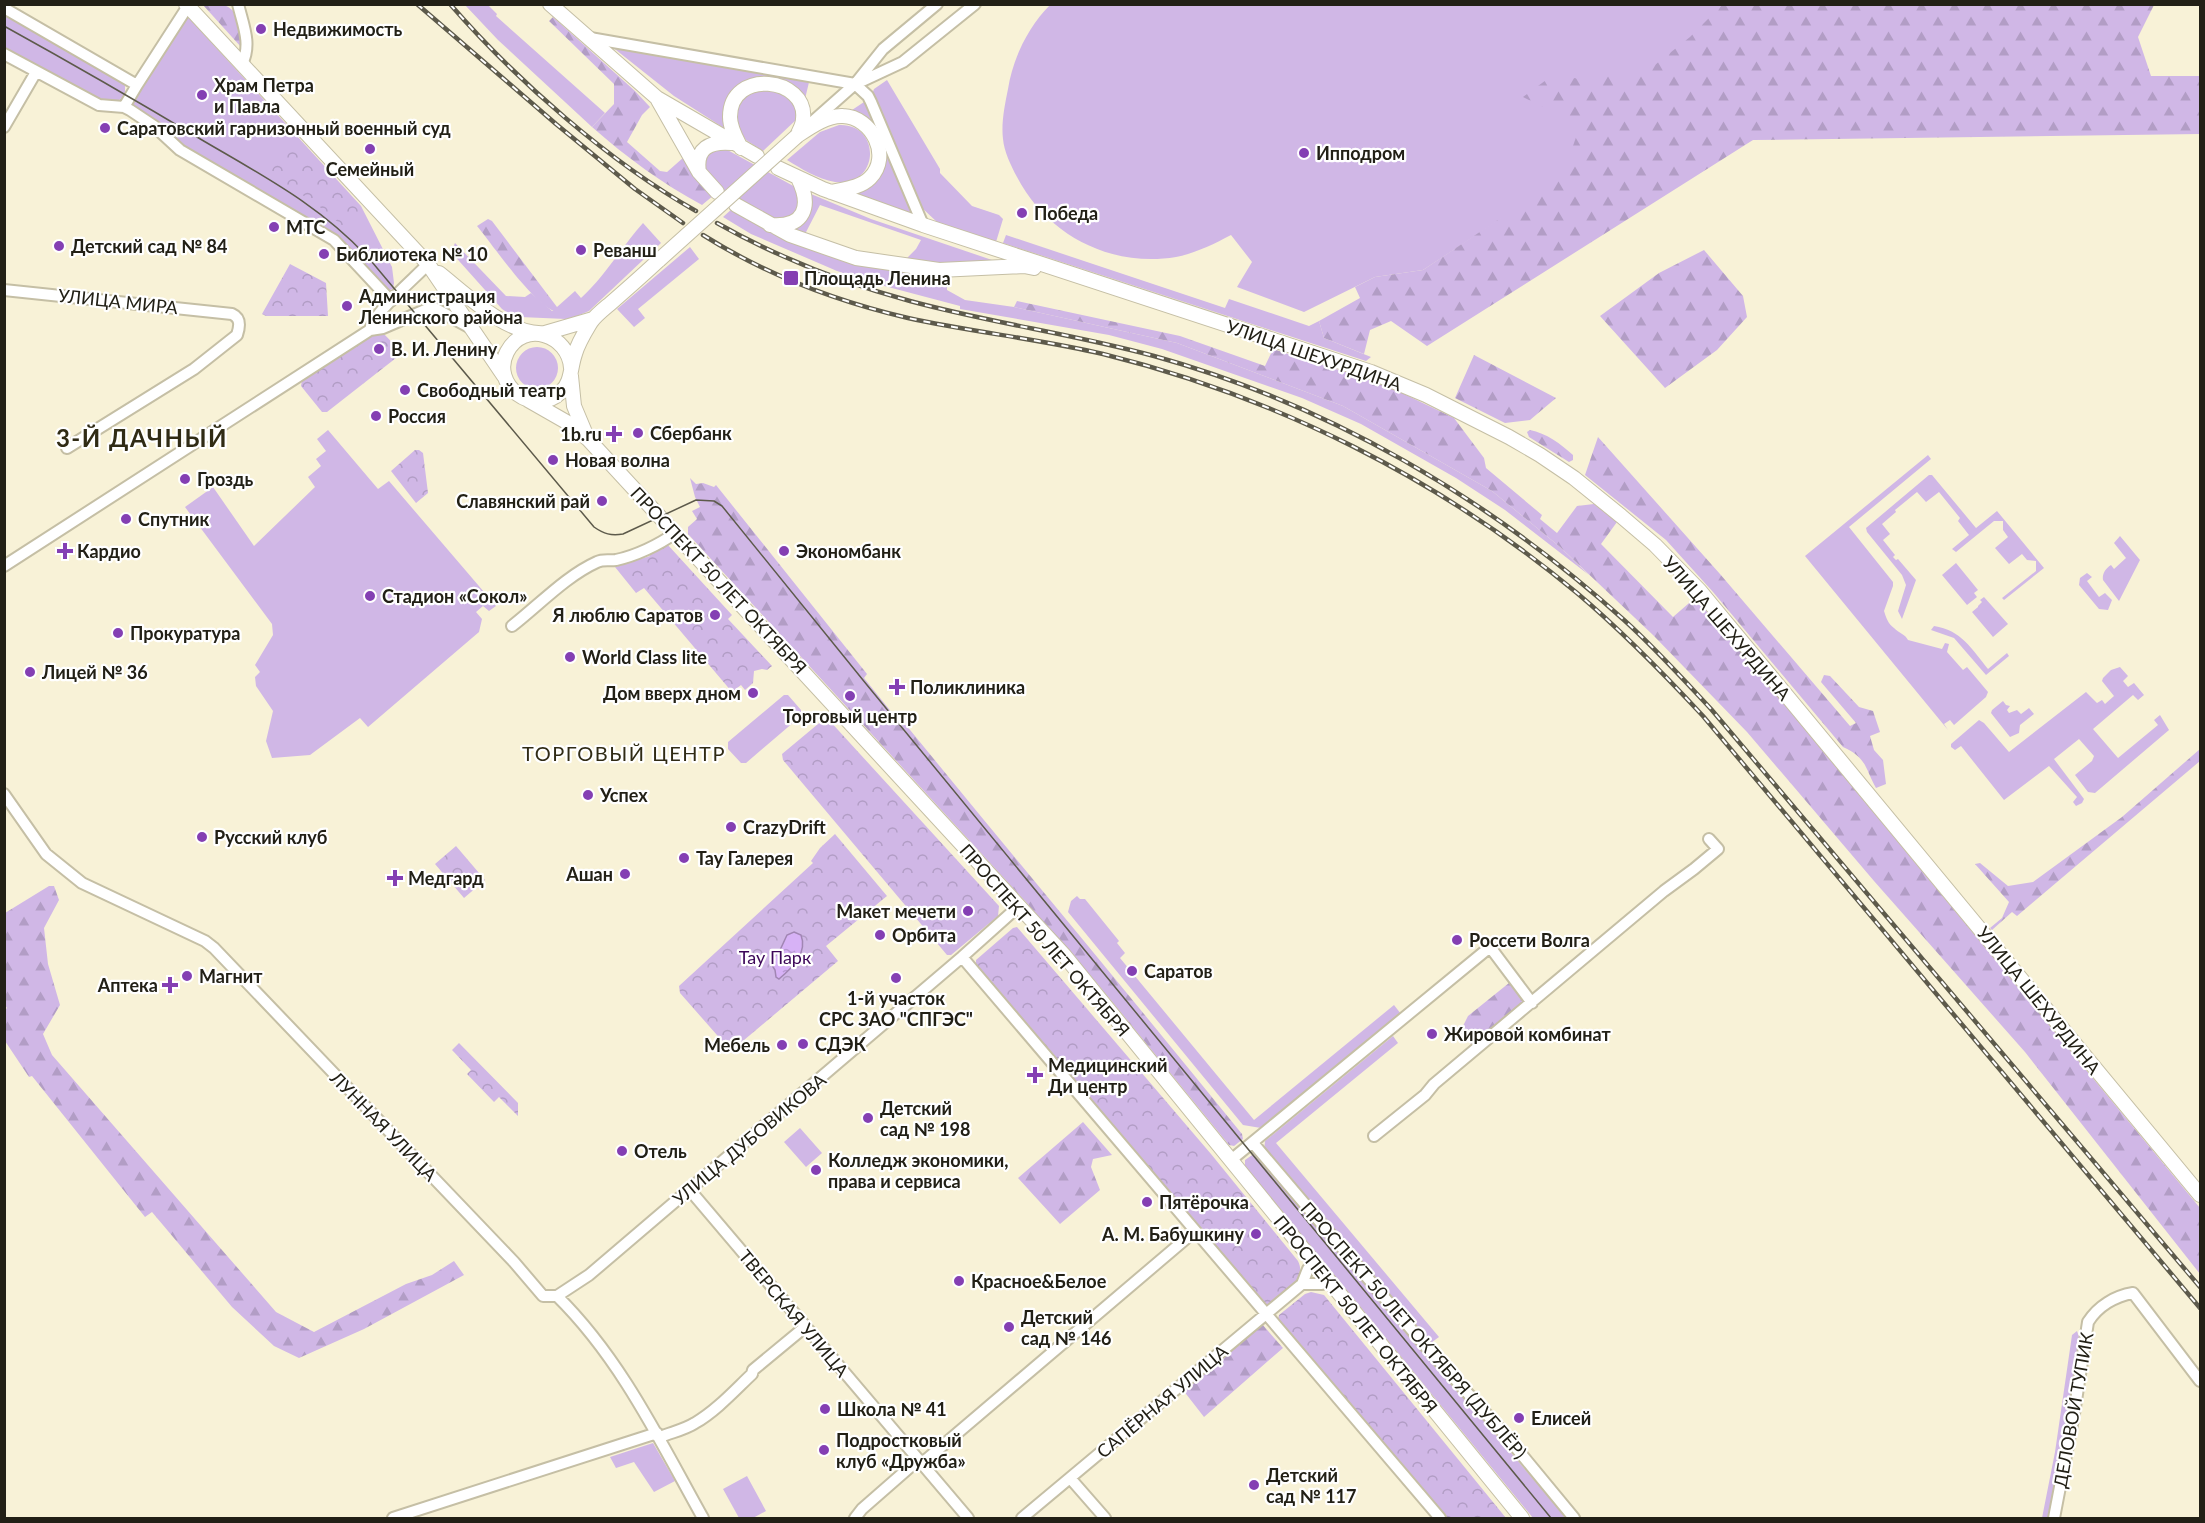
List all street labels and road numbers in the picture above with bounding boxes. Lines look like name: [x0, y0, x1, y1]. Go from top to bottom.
street label: УЛИЦА МИРА: [57, 284, 180, 318]
street label: УЛИЦА ШЕХУРДИНА: [1223, 315, 1405, 396]
street label: ПРОСПЕКТ 50 ЛЕТ ОКТЯБРЯ: [626, 482, 812, 678]
street label: УЛИЦА ШЕХУРДИНА: [1658, 551, 1796, 705]
street label: ПРОСПЕКТ 50 ЛЕТ ОКТЯБРЯ: [955, 839, 1135, 1041]
street label: УЛИЦА ШЕХУРДИНА: [1973, 922, 2106, 1079]
street label: ЛУННАЯ УЛИЦА: [325, 1066, 442, 1186]
street label: УЛИЦА ДУБОВИКОВА: [668, 1068, 831, 1210]
street label: ПРОСПЕКТ 50 ЛЕТ ОКТЯБРЯ (ДУБЛЁР): [1297, 1197, 1531, 1463]
street label: ПРОСПЕКТ 50 ЛЕТ ОКТЯБРЯ: [1269, 1211, 1443, 1417]
street label: ТВЕРСКАЯ УЛИЦА: [734, 1245, 854, 1382]
street label: ДЕЛОВОЙ ТУПИК: [2049, 1331, 2097, 1489]
street label: САПЁРНАЯ УЛИЦА: [1092, 1339, 1233, 1462]

